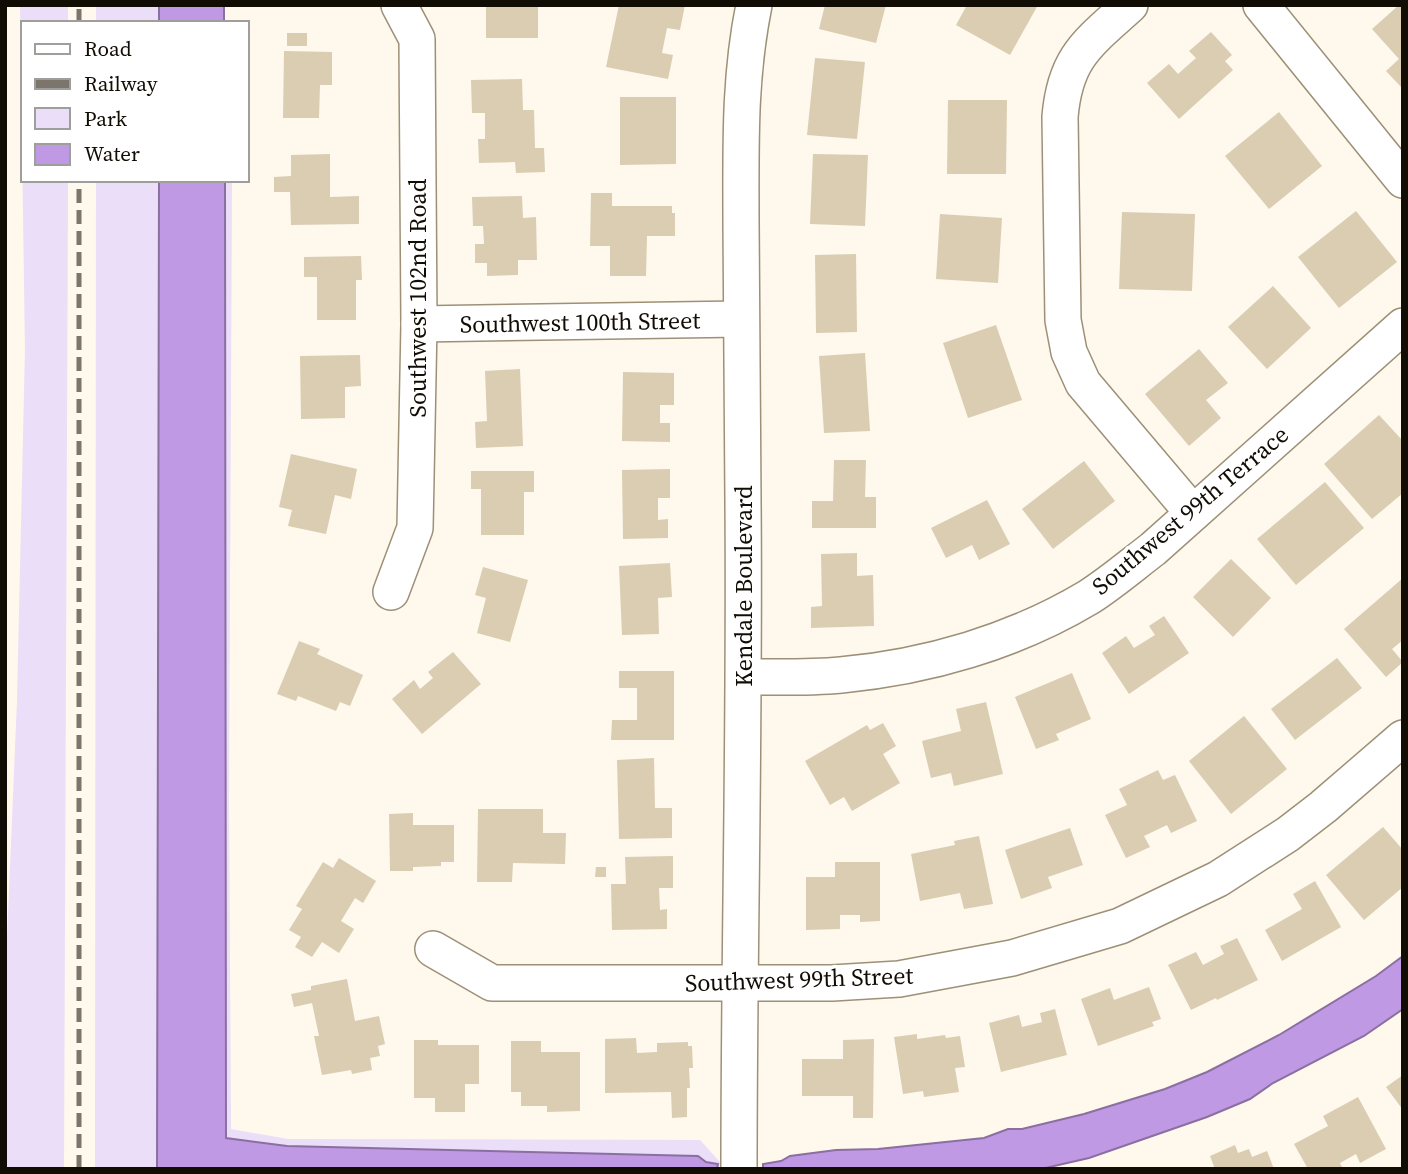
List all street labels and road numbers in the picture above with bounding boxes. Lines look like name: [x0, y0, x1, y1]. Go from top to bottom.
street label: Southwest 102nd Road: [401, 178, 434, 417]
street label: Southwest 100th Street: [459, 303, 701, 341]
street label: Southwest 99th Terrace: [1085, 418, 1295, 602]
street label: Kendale Boulevard: [727, 485, 760, 687]
street label: Southwest 99th Street: [684, 959, 914, 999]

